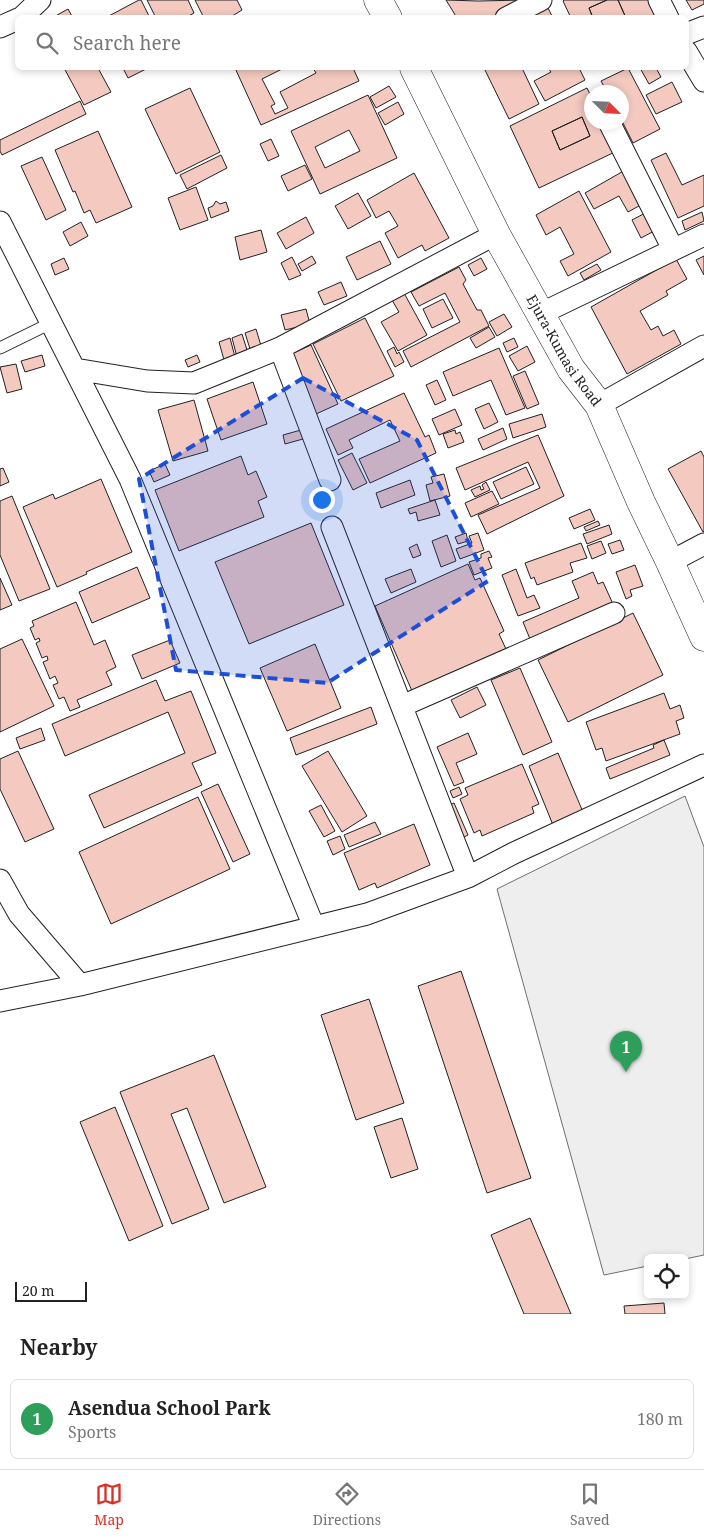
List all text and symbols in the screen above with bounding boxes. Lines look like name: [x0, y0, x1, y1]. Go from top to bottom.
search box: [15, 15, 689, 70]
icon: search: [33, 29, 61, 57]
text: Search here: [73, 30, 181, 56]
north arrow: [584, 85, 629, 130]
street label: Ejura-Kumasi Road: [523, 291, 606, 410]
your location: [309, 487, 335, 513]
pin: 1: [610, 1031, 642, 1072]
map controls: [644, 1254, 689, 1299]
button: locate: [644, 1254, 689, 1299]
scale bar: [15, 1279, 88, 1302]
text: 20 m: [22, 1281, 55, 1300]
text: Nearby: [20, 1333, 98, 1361]
text: Asendua School Park: [68, 1395, 271, 1421]
text: 1: [32, 1408, 42, 1430]
text: 180 m: [637, 1408, 683, 1430]
text: Sports: [68, 1421, 116, 1443]
tab: Map: [94, 1480, 124, 1529]
tab: Directions: [313, 1480, 381, 1529]
tab: Saved: [570, 1480, 610, 1529]

